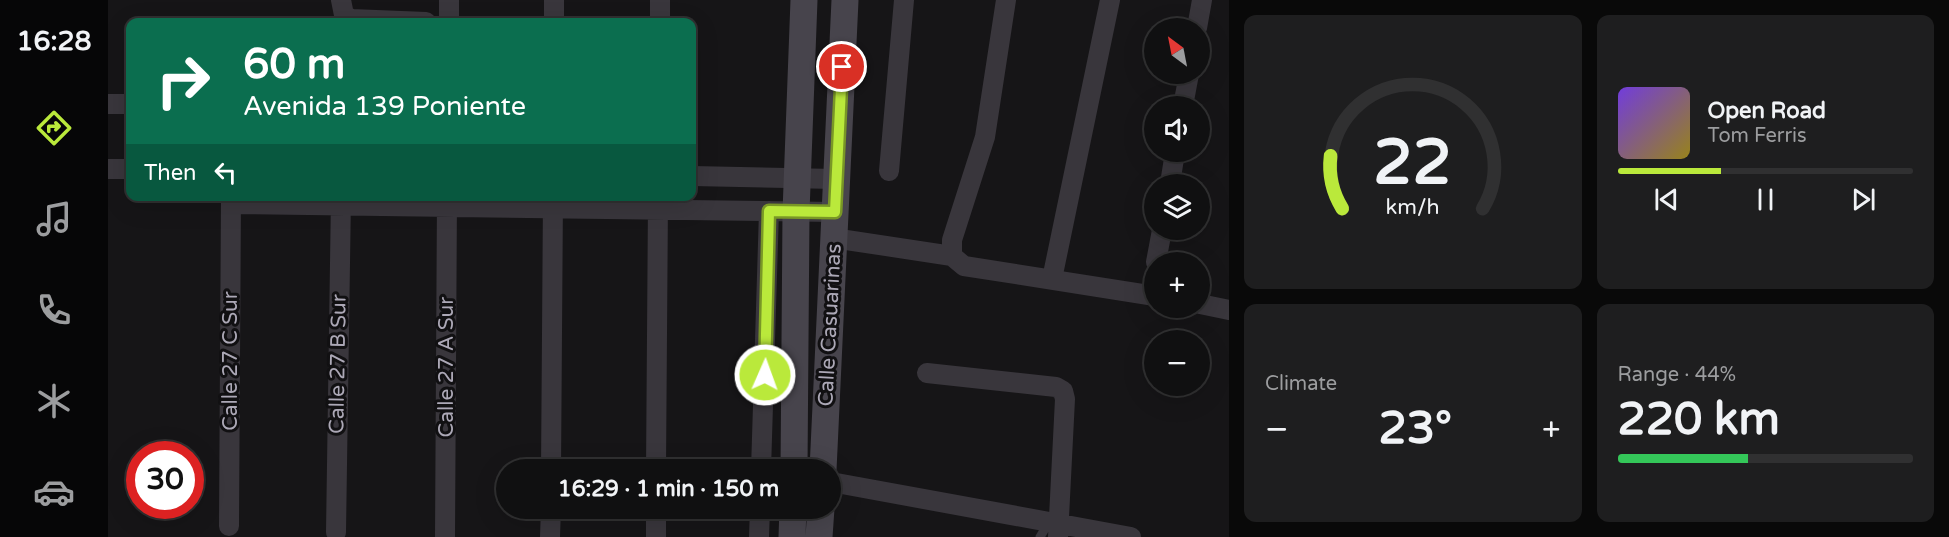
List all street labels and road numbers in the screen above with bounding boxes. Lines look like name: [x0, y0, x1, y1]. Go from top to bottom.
street label: Calle Casuarinas: [813, 243, 847, 407]
street label: Calle 27 C Sur: [218, 291, 243, 431]
street label: Calle 27 B Sur: [324, 294, 352, 434]
street label: Calle 27 A Sur: [434, 297, 459, 437]

